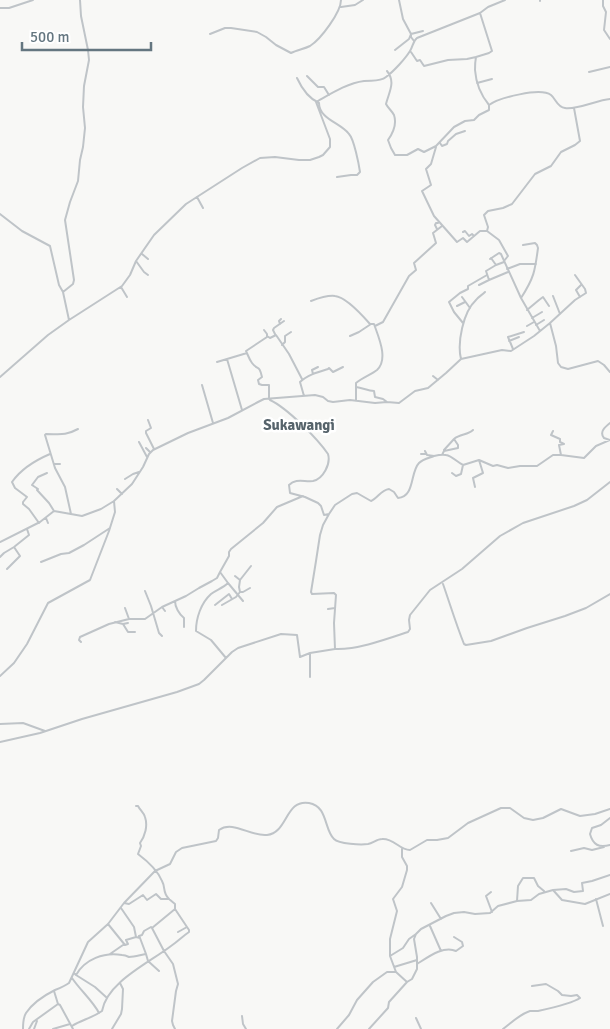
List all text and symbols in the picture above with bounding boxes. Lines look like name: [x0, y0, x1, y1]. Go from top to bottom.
scale bar: [22, 20, 151, 52]
text: 500 m: [30, 28, 70, 46]
district label: Sukawangi: [263, 416, 335, 434]

